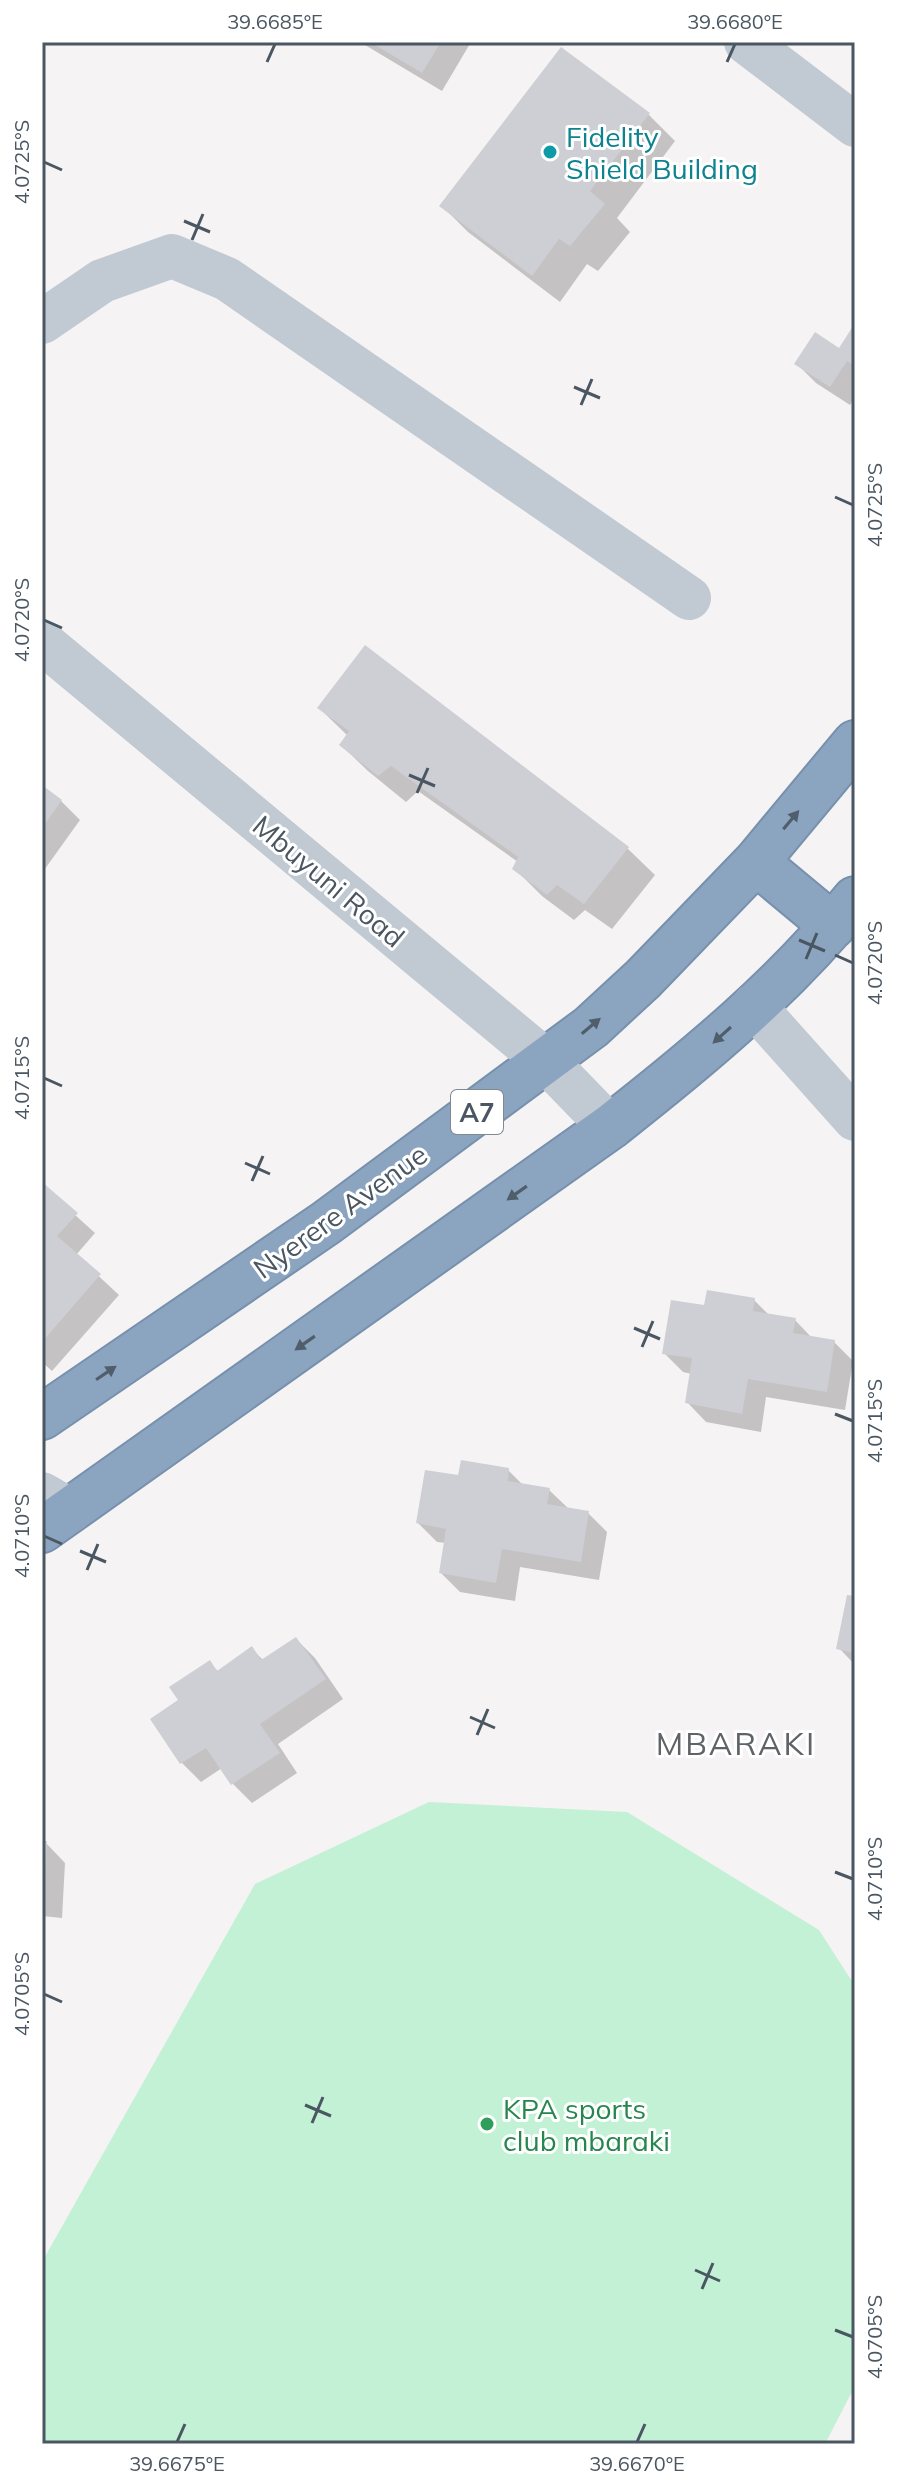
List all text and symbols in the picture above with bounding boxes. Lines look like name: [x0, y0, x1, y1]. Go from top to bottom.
text: 39.6685°E: [227, 9, 323, 34]
text: 39.6680°E: [687, 9, 783, 34]
place label: Fidelity Shield Building: [566, 119, 758, 186]
text: 4.0725°S: [9, 120, 34, 204]
marker: Fidelity Shield Building: [541, 143, 559, 161]
text: 4.0725°S: [862, 463, 887, 547]
text: 4.0720°S: [9, 578, 34, 662]
street label: Mbuyuni Road: [246, 807, 412, 955]
one-way arrow: [782, 810, 799, 830]
text: 4.0720°S: [862, 921, 887, 1005]
one-way arrow: [580, 1018, 600, 1035]
one-way arrow: [713, 1025, 732, 1043]
text: 4.0715°S: [9, 1036, 34, 1120]
road number: A7: [451, 1090, 503, 1134]
street label: Nyerere Avenue: [246, 1136, 434, 1286]
one-way arrow: [506, 1185, 527, 1200]
one-way arrow: [294, 1335, 315, 1351]
one-way arrow: [96, 1366, 117, 1381]
text: 4.0715°S: [862, 1379, 887, 1463]
text: 4.0710°S: [9, 1494, 34, 1578]
district label: MBARAKI: [656, 1723, 816, 1763]
text: 4.0710°S: [862, 1837, 887, 1921]
text: 4.0705°S: [9, 1952, 34, 2036]
place label: KPA sports club mbaraki: [503, 2091, 670, 2158]
marker: KPA sports club mbaraki: [478, 2115, 496, 2133]
text: 4.0705°S: [862, 2295, 887, 2379]
text: 39.6675°E: [129, 2451, 225, 2476]
text: 39.6670°E: [589, 2451, 685, 2476]

